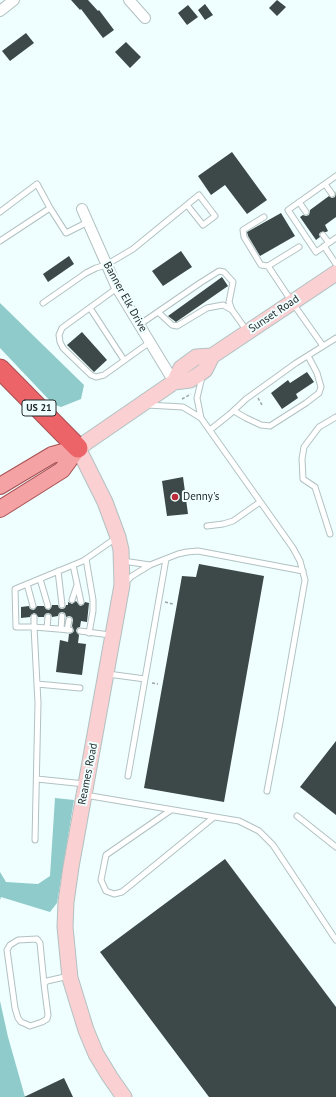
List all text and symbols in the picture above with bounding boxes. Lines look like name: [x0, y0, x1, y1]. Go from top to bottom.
street label: Banner Elk Drive: [100, 260, 150, 334]
street label: Sunset Road: [246, 292, 302, 336]
road number: US 21: [22, 400, 56, 416]
place label: Denny's: [183, 490, 219, 504]
marker: Denny's: [170, 492, 180, 502]
street label: Reames Road: [76, 742, 100, 806]

